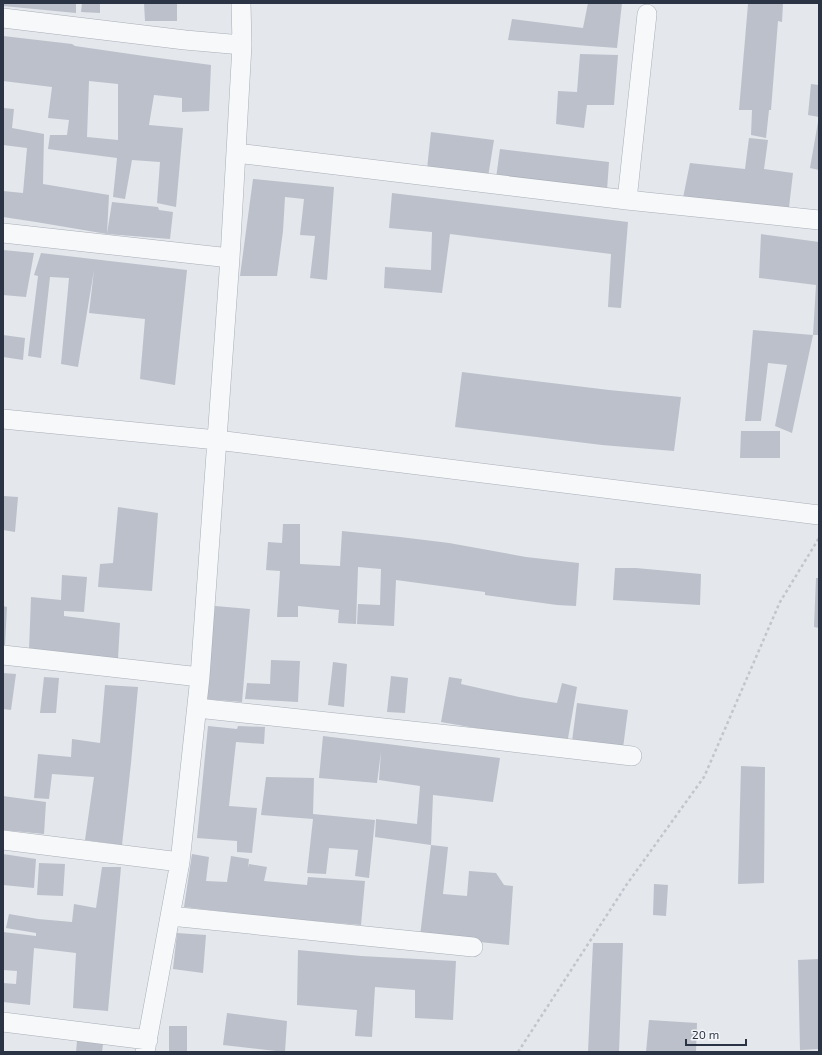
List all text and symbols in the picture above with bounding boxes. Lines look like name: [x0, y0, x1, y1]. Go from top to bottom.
scale bar: [686, 1021, 746, 1047]
text: 20 m: [692, 1027, 719, 1041]

